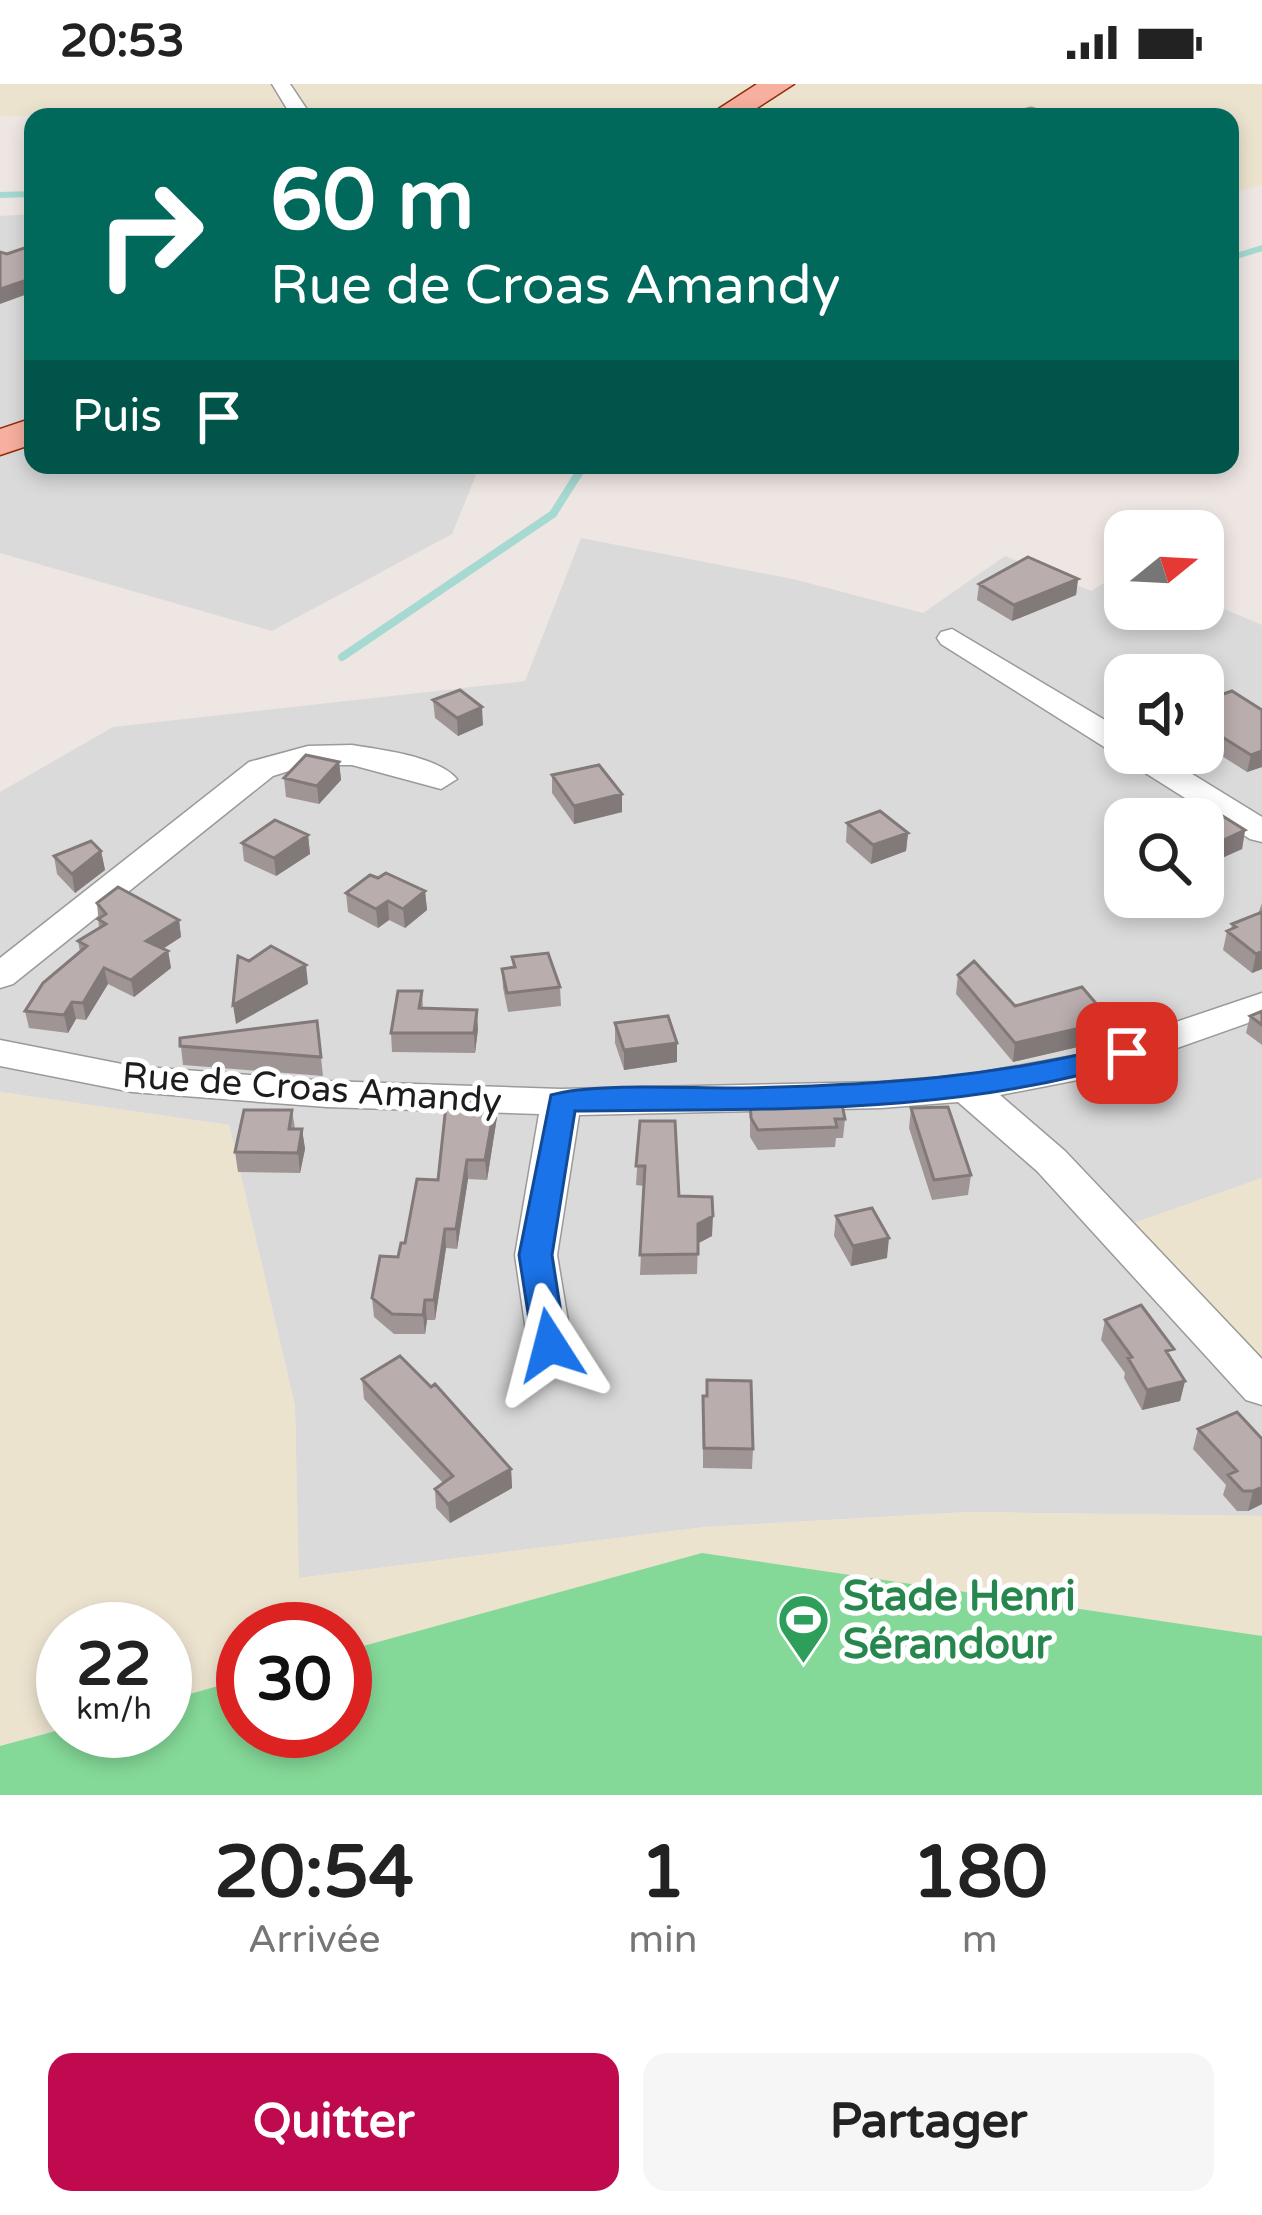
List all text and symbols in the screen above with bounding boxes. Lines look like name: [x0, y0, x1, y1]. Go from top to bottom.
text: 20:53: [60, 15, 185, 69]
text: 60 m: [270, 151, 474, 252]
icon: right: [72, 156, 228, 312]
text: Rue de Croas Amandy: [270, 253, 841, 318]
icon: arrive: [186, 384, 252, 450]
text: Puis: [72, 390, 162, 444]
north arrow: [1104, 510, 1224, 630]
map controls: [1104, 510, 1224, 918]
button: sound: [1104, 654, 1224, 774]
button: search: [1104, 798, 1224, 918]
pin: [1076, 1002, 1178, 1104]
icon: arrive: [1094, 1020, 1160, 1086]
street label: Rue de Croas Amandy: [121, 1054, 503, 1123]
position arrow: [487, 1282, 613, 1408]
place label: Stade Henri Sérandour: [843, 1571, 1076, 1670]
sports icon: Stade Henri Sérandour: [776, 1591, 832, 1665]
speed limit sign: 30: [216, 1602, 372, 1758]
text: 22: [76, 1629, 152, 1701]
text: km/h: [76, 1691, 152, 1728]
text: 20:54: [214, 1830, 414, 1917]
text: 1: [640, 1830, 686, 1917]
text: 180: [912, 1830, 1048, 1917]
text: Arrivée: [248, 1916, 381, 1963]
text: min: [628, 1916, 698, 1963]
text: m: [962, 1916, 998, 1963]
button: Quitter: [48, 2053, 619, 2191]
button: Partager: [643, 2053, 1214, 2191]

